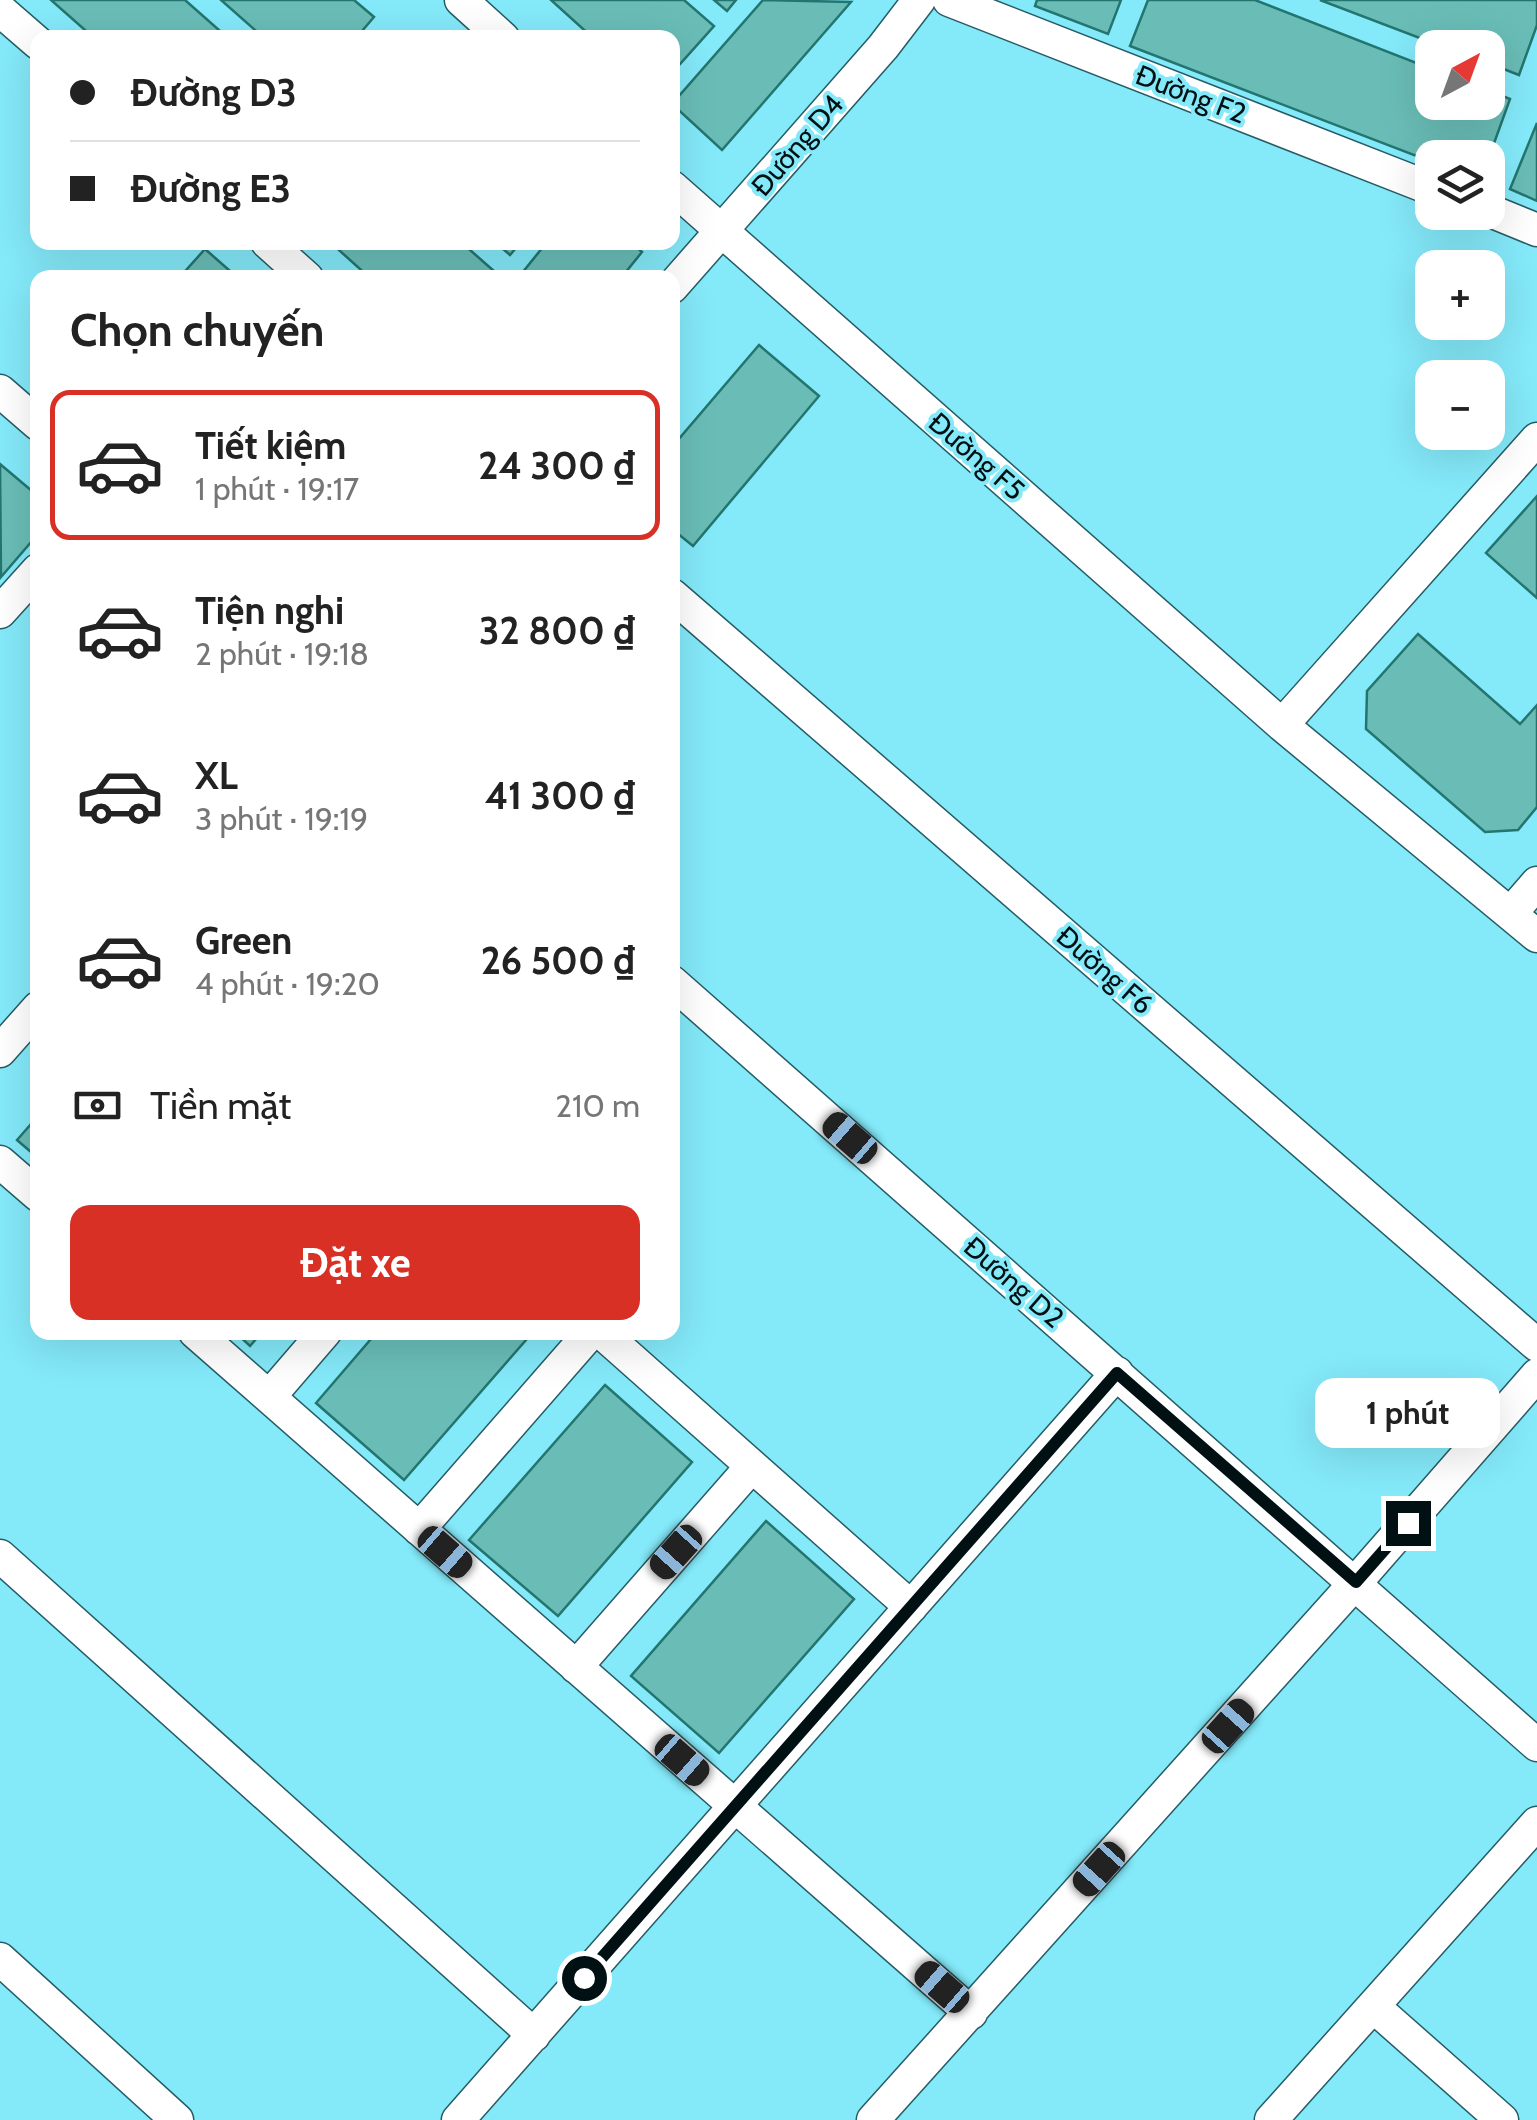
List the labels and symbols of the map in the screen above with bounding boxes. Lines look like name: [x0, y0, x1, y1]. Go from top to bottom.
north arrow: [1415, 30, 1505, 120]
street label: Đường F2: [1131, 57, 1251, 131]
street label: Đường D4: [744, 87, 850, 203]
street label: Đường F5: [922, 405, 1032, 507]
street label: Đường F6: [1050, 919, 1160, 1021]
car: [818, 1107, 882, 1169]
street label: Đường D2: [957, 1229, 1071, 1335]
callout: 1 phút: [1316, 1378, 1500, 1448]
route end: [1386, 1501, 1431, 1546]
car: [645, 1520, 707, 1584]
car: [413, 1521, 477, 1583]
car: [1197, 1694, 1259, 1758]
car: [650, 1729, 714, 1791]
car: [1068, 1837, 1130, 1901]
route start: [562, 1956, 607, 2001]
car: [910, 1956, 974, 2018]

